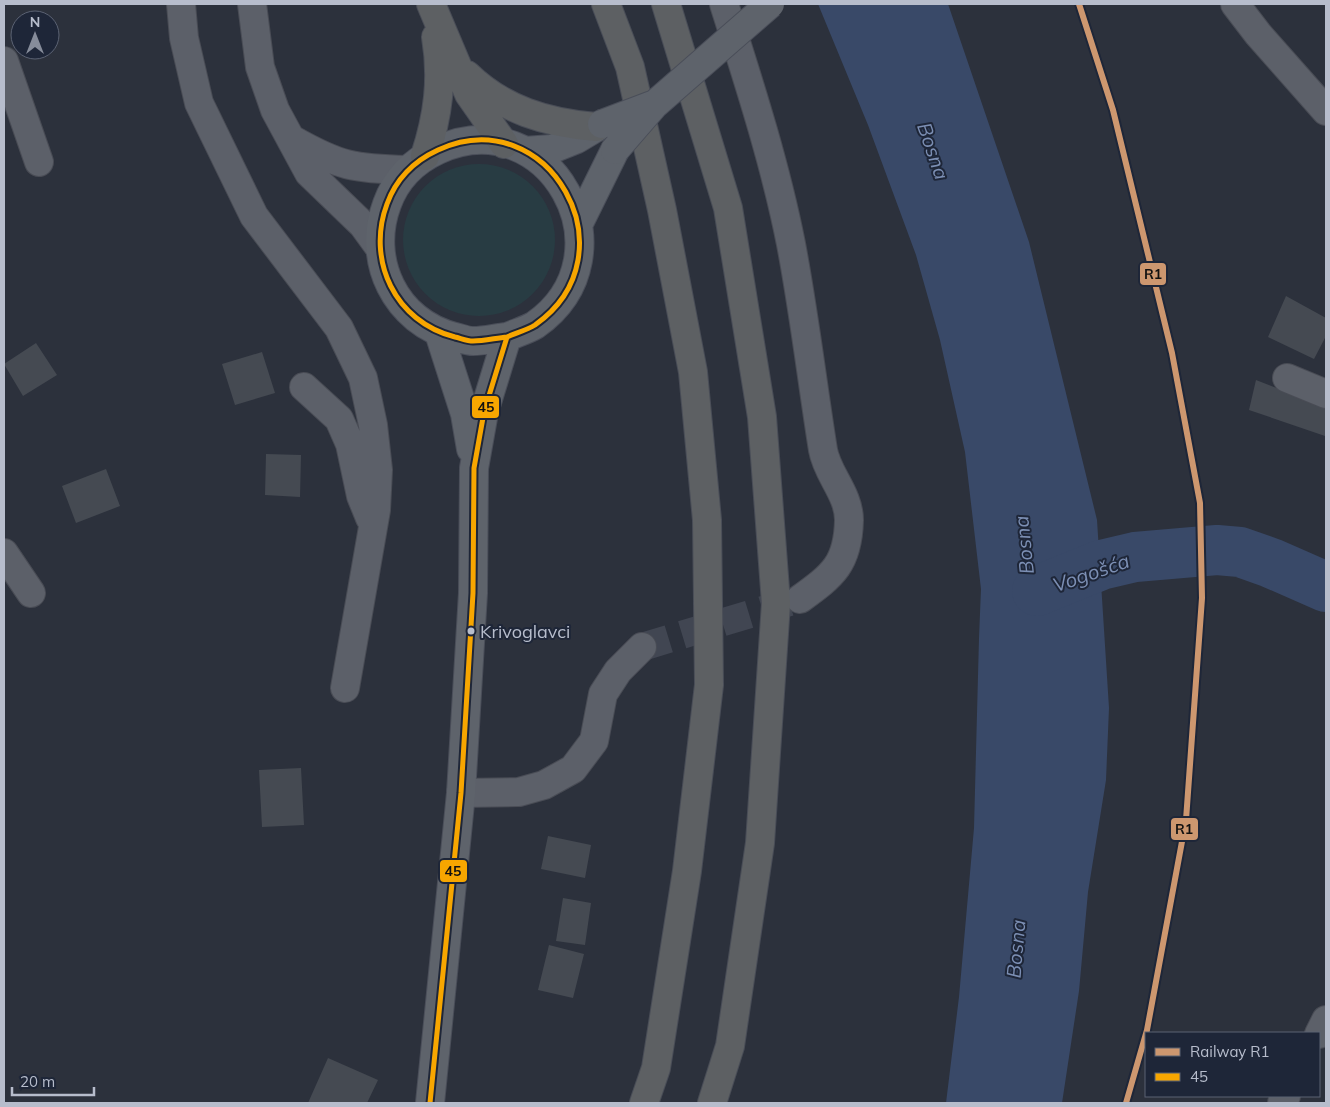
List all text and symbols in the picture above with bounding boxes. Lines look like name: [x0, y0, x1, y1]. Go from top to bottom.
north arrow: [10, 10, 60, 60]
text: N: [30, 13, 40, 31]
water label: Bosna: [912, 119, 955, 183]
line badge: R1: [1139, 262, 1167, 286]
text: R1: [1144, 265, 1162, 283]
line badge: 45: [471, 395, 500, 419]
text: 45: [478, 398, 494, 416]
water label: Bosna: [1008, 515, 1039, 576]
water label: Vogošća: [1049, 548, 1132, 597]
place label: Krivoglavci: [480, 620, 570, 643]
marker: Krivoglavci: [466, 626, 476, 636]
line badge: R1: [1170, 817, 1199, 841]
text: R1: [1175, 820, 1193, 838]
line badge: 45: [439, 859, 468, 883]
text: 45: [445, 862, 461, 880]
water label: Bosna: [1000, 919, 1031, 979]
legend: [1145, 1032, 1320, 1097]
text: Railway R1: [1190, 1042, 1270, 1061]
scale bar: [12, 1064, 95, 1096]
text: 45: [1190, 1067, 1208, 1086]
text: 20 m: [20, 1072, 55, 1091]

